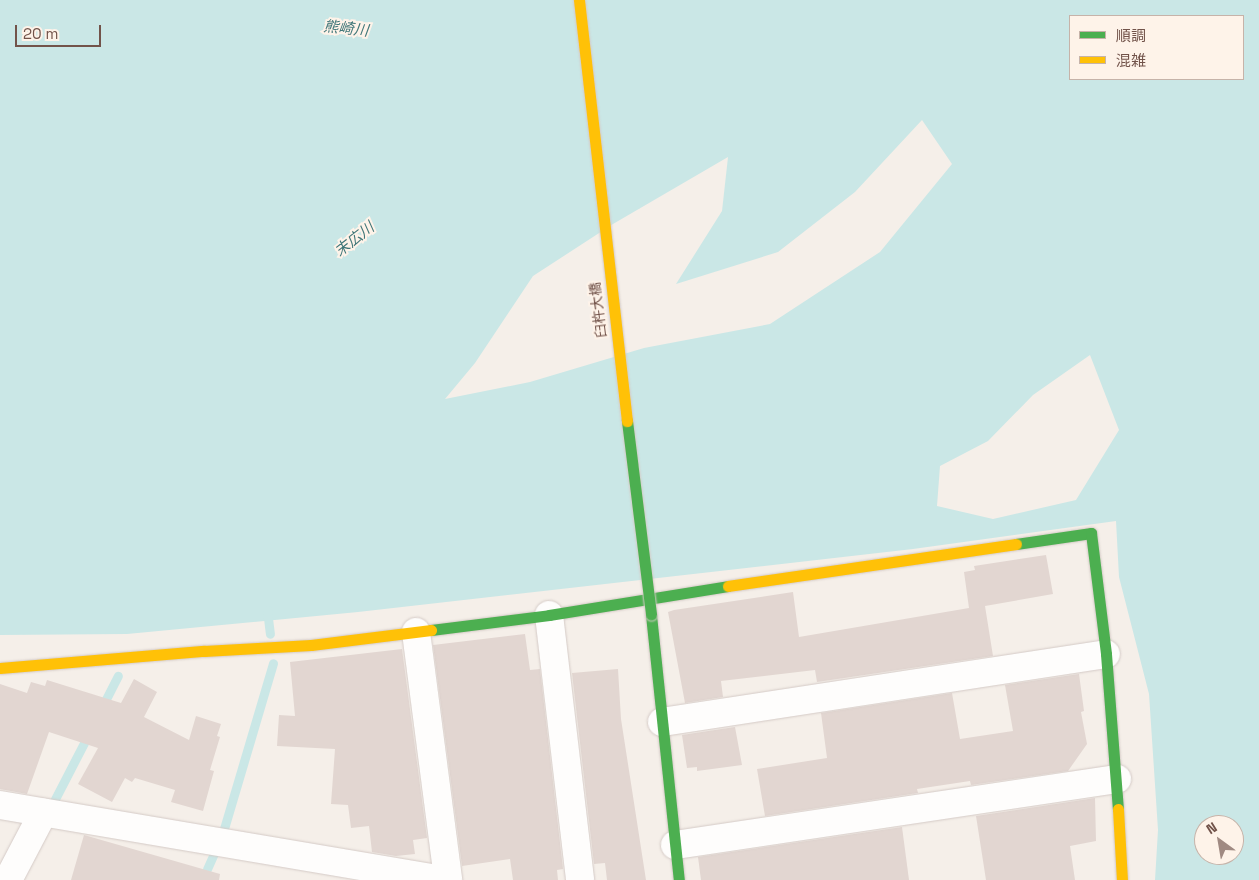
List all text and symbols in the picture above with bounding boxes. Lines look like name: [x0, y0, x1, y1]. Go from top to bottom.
scale bar: [18, 15, 104, 47]
legend: [1069, 15, 1244, 80]
water label: 熊崎川: [323, 17, 369, 39]
text: 20 m: [23, 24, 58, 43]
text: 順調: [1116, 26, 1146, 45]
text: 混雑: [1116, 51, 1146, 70]
water label: 末広川: [331, 218, 377, 260]
street label: 臼杵大橋: [586, 281, 610, 339]
north arrow: [1194, 815, 1244, 865]
text: N: [1203, 818, 1220, 838]

